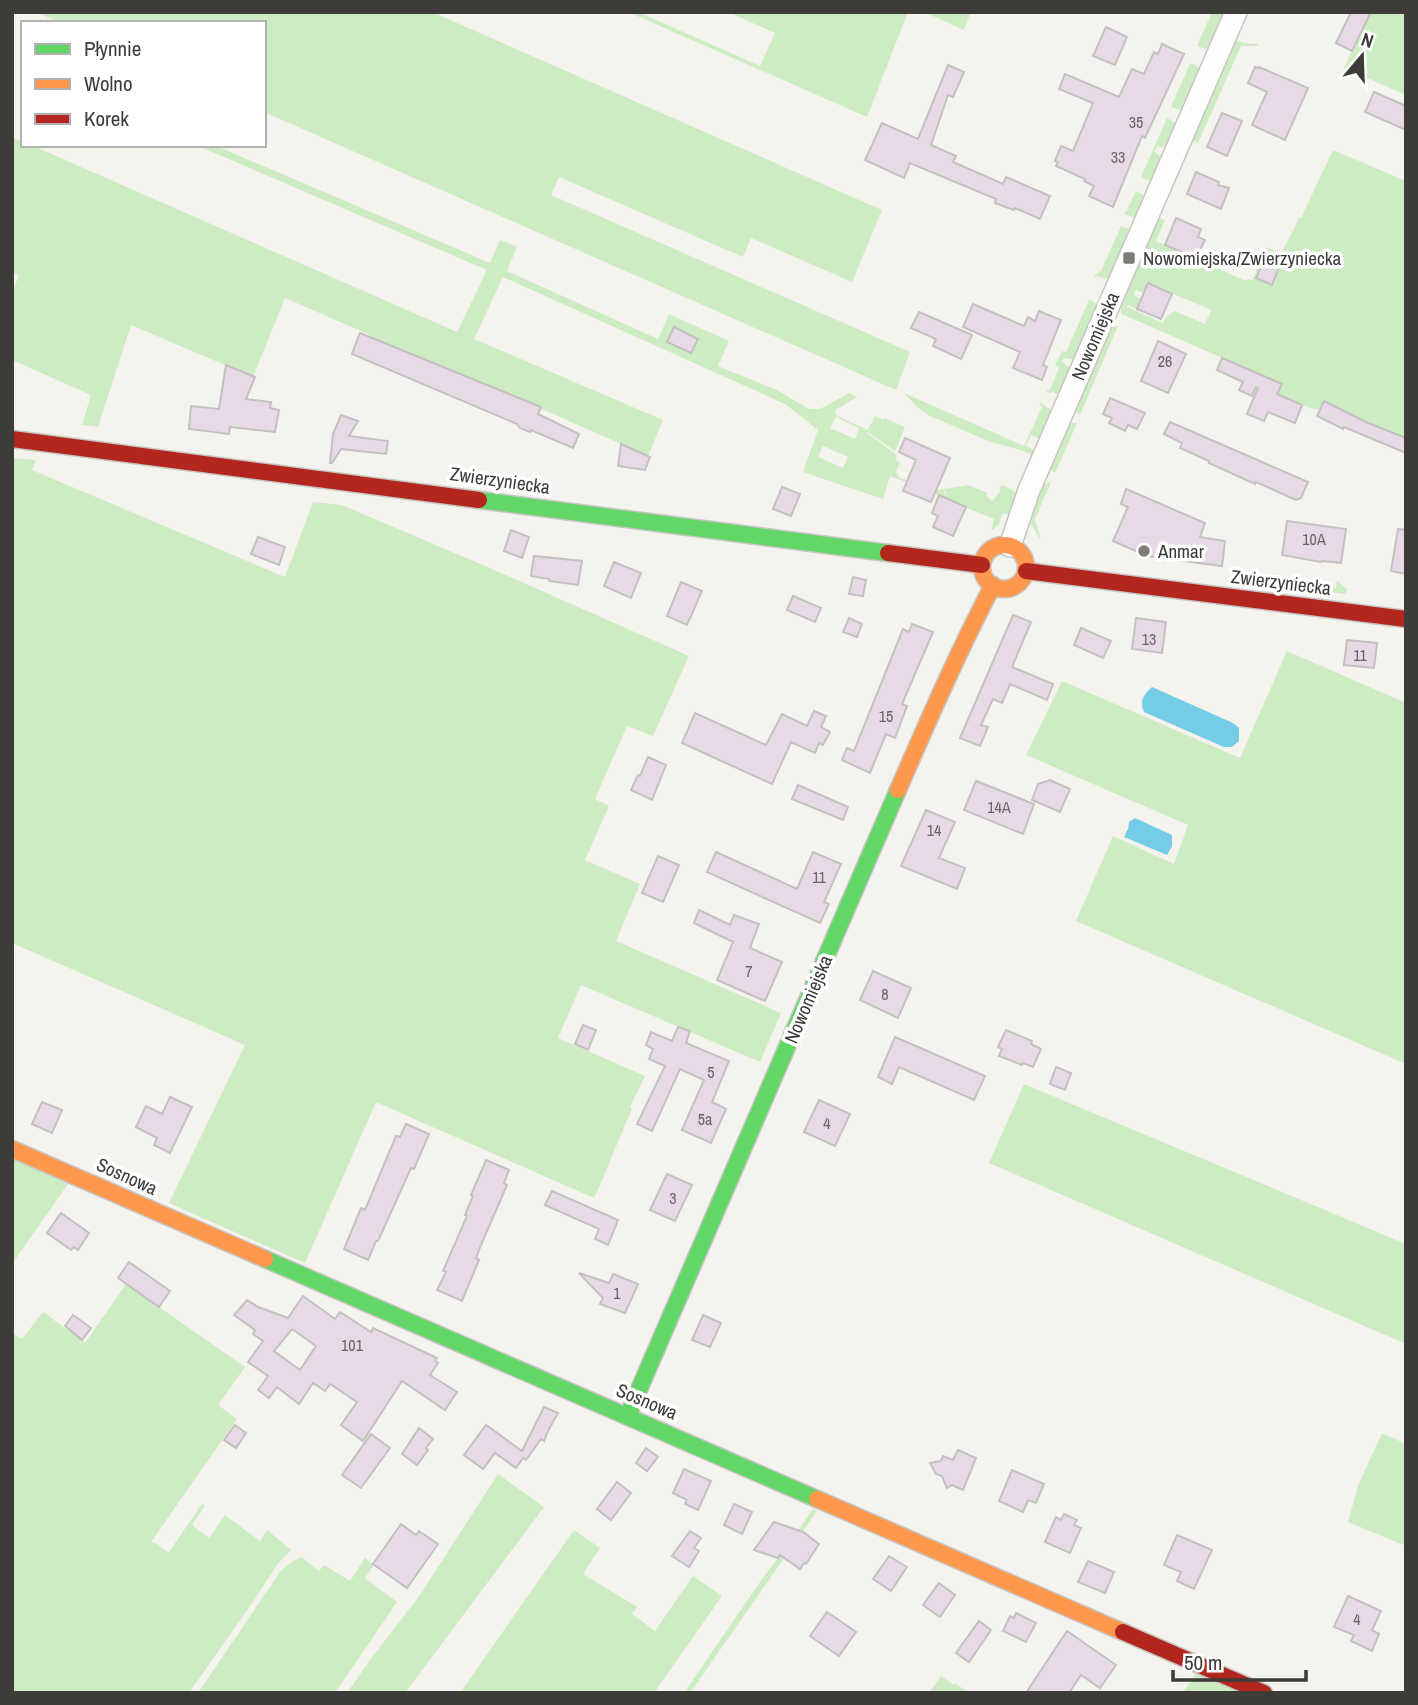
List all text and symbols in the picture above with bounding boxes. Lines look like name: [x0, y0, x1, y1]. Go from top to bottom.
legend: [21, 21, 266, 147]
north arrow: [1327, 21, 1397, 91]
text: N: [1358, 26, 1377, 54]
text: Płynnie: [84, 34, 141, 63]
text: Wolno: [84, 69, 133, 98]
text: Korek: [84, 104, 129, 133]
house number: 35: [1129, 111, 1143, 133]
house number: 33: [1111, 146, 1125, 168]
place label: Nowomiejska/Zwierzyniecka: [1143, 245, 1342, 271]
marker: Nowomiejska/Zwierzyniecka: [1121, 250, 1137, 266]
street label: Nowomiejska: [1065, 288, 1125, 384]
house number: 26: [1158, 350, 1172, 372]
street label: Zwierzyniecka: [448, 460, 552, 500]
house number: 10A: [1302, 528, 1326, 550]
place label: Anmar: [1157, 538, 1205, 564]
marker: Anmar: [1136, 543, 1152, 559]
street label: Zwierzyniecka: [1230, 563, 1333, 601]
house number: 13: [1142, 628, 1156, 650]
house number: 11: [1353, 644, 1368, 666]
house number: 15: [879, 705, 893, 727]
house number: 14A: [987, 796, 1011, 818]
house number: 14: [927, 819, 941, 841]
house number: 11: [812, 866, 827, 888]
street label: Nowomiejska: [778, 951, 838, 1047]
house number: 7: [745, 960, 753, 982]
house number: 8: [881, 983, 889, 1005]
house number: 5: [707, 1061, 715, 1083]
house number: 5a: [698, 1108, 713, 1130]
house number: 4: [823, 1112, 831, 1134]
street label: Sosnowa: [92, 1151, 162, 1201]
house number: 3: [669, 1187, 677, 1209]
house number: 1: [613, 1282, 621, 1304]
house number: 101: [341, 1334, 364, 1356]
street label: Sosnowa: [612, 1377, 682, 1426]
house number: 4: [1353, 1608, 1361, 1630]
scale bar: [1173, 1638, 1306, 1682]
text: 50 m: [1184, 1648, 1222, 1677]

